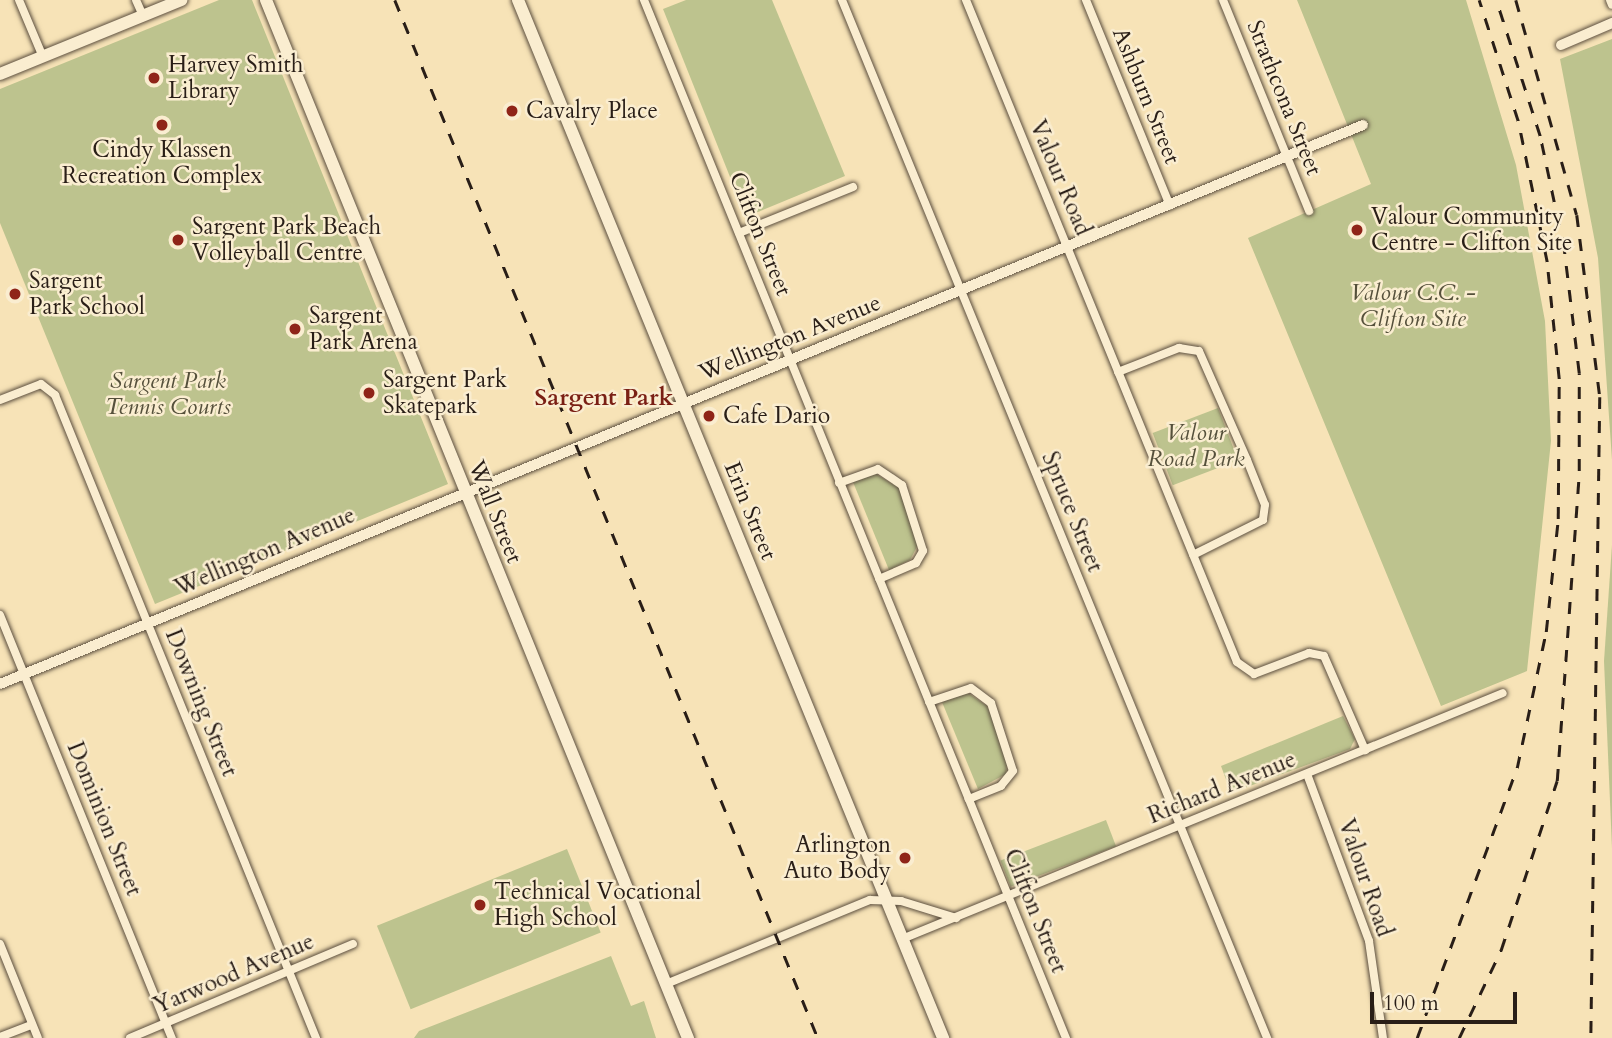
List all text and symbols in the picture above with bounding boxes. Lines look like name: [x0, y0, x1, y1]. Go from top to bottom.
street label: Strathcona Street: [1240, 17, 1328, 179]
street label: Ashburn Street: [1106, 24, 1186, 168]
place label: Harvey Smith Library: [168, 51, 303, 105]
marker: Harvey Smith Library: [146, 70, 162, 86]
place label: Cavalry Place: [526, 97, 658, 125]
marker: Cavalry Place: [504, 103, 520, 119]
street label: Valour Road: [1023, 116, 1097, 240]
marker: Cindy Klassen Recreation Complex: [154, 117, 170, 133]
place label: Cindy Klassen Recreation Complex: [62, 136, 262, 190]
street label: Clifton Street: [723, 168, 797, 300]
place label: Valour Community Centre - Clifton Site: [1371, 203, 1572, 257]
place label: Sargent Park Beach Volleyball Centre: [192, 213, 381, 267]
marker: Valour Community Centre - Clifton Site: [1349, 222, 1365, 238]
marker: Sargent Park Beach Volleyball Centre: [170, 232, 186, 248]
place label: Sargent Park School: [29, 267, 145, 321]
park label: Valour C.C. - Clifton Site: [1350, 279, 1476, 333]
marker: Sargent Park School: [7, 286, 23, 302]
street label: Wellington Avenue: [695, 289, 885, 387]
place label: Sargent Park Arena: [309, 302, 418, 356]
marker: Sargent Park Arena: [287, 321, 303, 337]
place label: Sargent Park Skatepark: [383, 366, 507, 420]
park label: Sargent Park Tennis Courts: [105, 367, 231, 421]
district label: Sargent Park: [535, 384, 673, 412]
marker: Sargent Park Skatepark: [361, 385, 377, 401]
place label: Cafe Dario: [723, 402, 830, 430]
marker: Cafe Dario: [701, 408, 717, 424]
park label: Valour Road Park: [1147, 419, 1245, 473]
street label: Spruce Street: [1035, 448, 1109, 576]
street label: Wall Street: [462, 457, 528, 567]
street label: Erin Street: [718, 458, 782, 564]
street label: Wellington Avenue: [171, 501, 359, 603]
street label: Downing Street: [159, 625, 243, 781]
street label: Dominion Street: [61, 738, 147, 900]
street label: Richard Avenue: [1144, 746, 1300, 830]
street label: Valour Road: [1332, 815, 1398, 941]
place label: Arlington Auto Body: [784, 831, 891, 885]
street label: Clifton Street: [998, 845, 1072, 977]
marker: Arlington Auto Body: [897, 850, 913, 866]
place label: Technical Vocational High School: [494, 878, 701, 932]
marker: Technical Vocational High School: [472, 897, 488, 913]
street label: Yarwood Avenue: [150, 928, 318, 1020]
scale bar: [1374, 978, 1521, 1022]
text: 100 m: [1383, 989, 1439, 1018]

